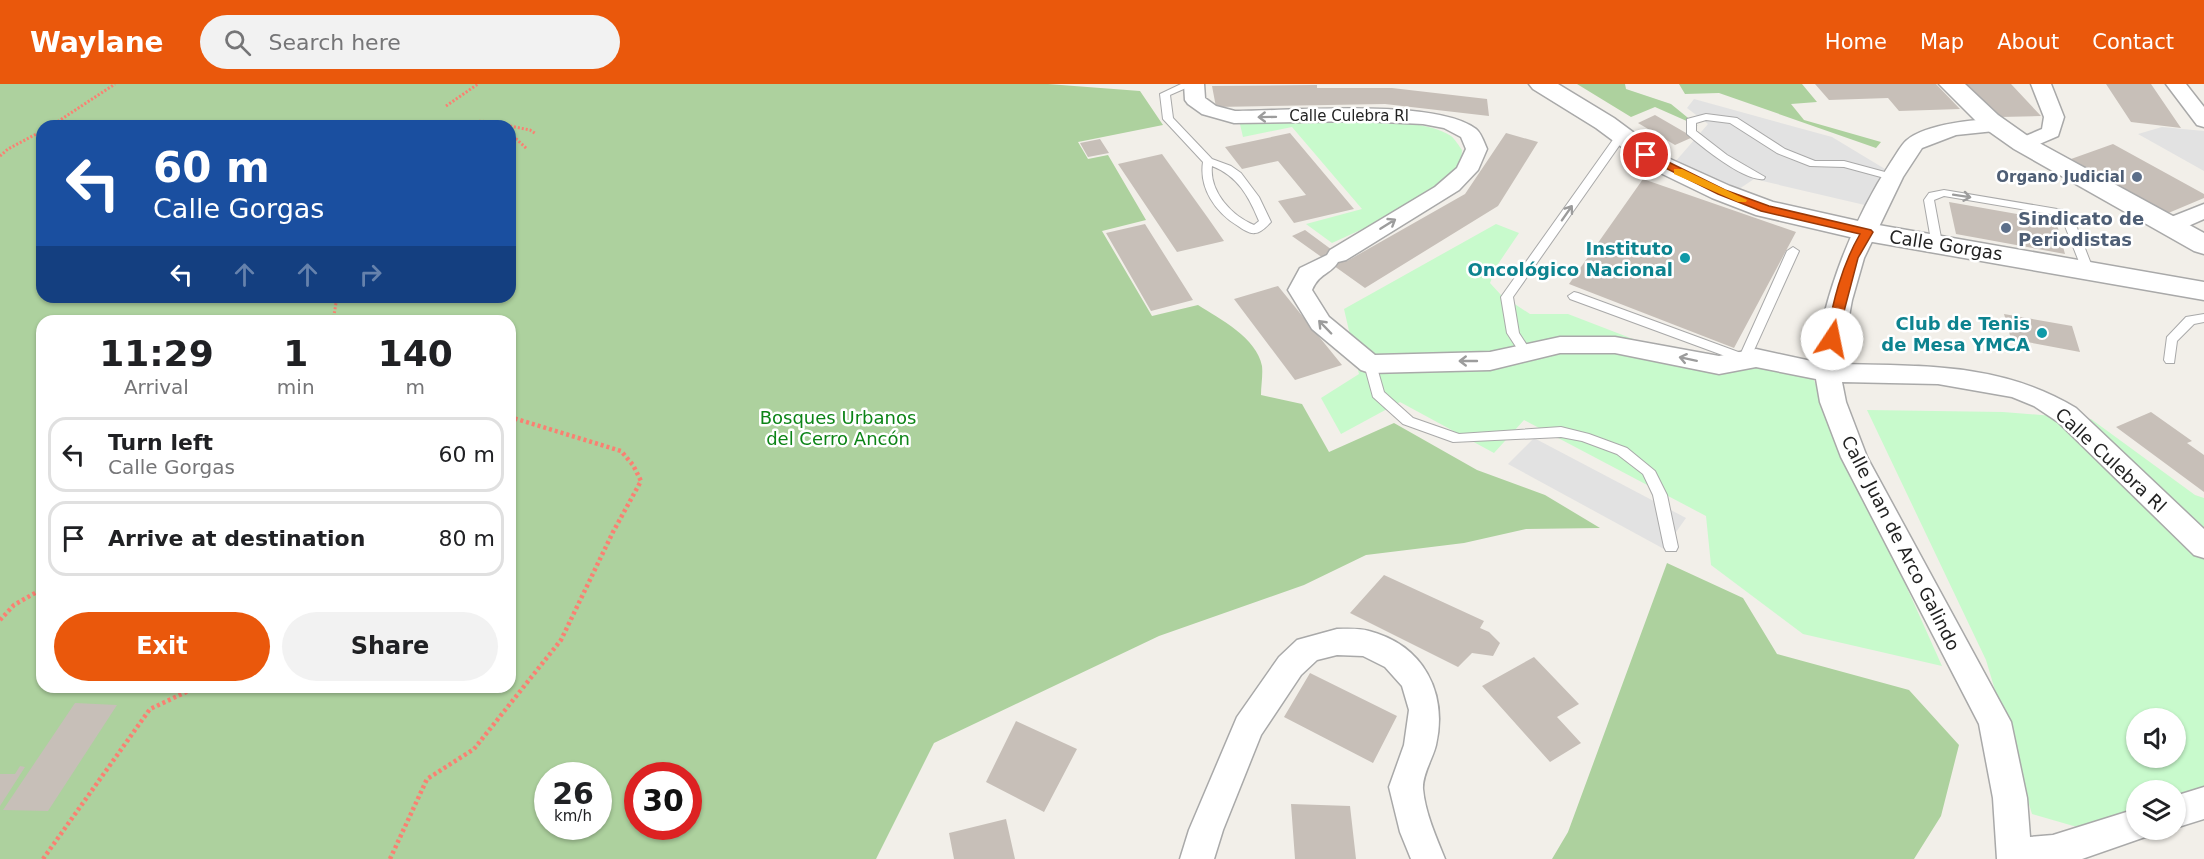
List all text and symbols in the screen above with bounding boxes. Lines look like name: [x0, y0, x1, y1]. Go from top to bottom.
search box: [200, 15, 620, 69]
text: Waylane: [30, 26, 164, 59]
icon: search: [221, 26, 254, 59]
text: Search here: [269, 30, 401, 55]
text: Home: [1825, 30, 1887, 54]
text: Map: [1920, 30, 1964, 54]
text: About: [1997, 30, 2059, 54]
text: Contact: [2092, 30, 2174, 54]
street label: Calle Culebra Rl: [1289, 107, 1409, 125]
one-way arrow: [1258, 111, 1278, 122]
pin: [1620, 129, 1671, 180]
icon: arrive: [1629, 138, 1662, 171]
text: 60 m: [153, 143, 270, 192]
icon: left: [54, 144, 132, 222]
place label: Organo Judicial: [1996, 168, 2125, 186]
marker: Organo Judicial: [2130, 170, 2144, 184]
one-way arrow: [1952, 191, 1971, 202]
text: Calle Gorgas: [153, 193, 324, 224]
one-way arrow: [1561, 205, 1573, 221]
place label: Sindicato de Periodistas: [2018, 208, 2144, 250]
one-way arrow: [1379, 218, 1396, 230]
marker: Sindicato de Periodistas: [1999, 221, 2013, 235]
street label: Calle Gorgas: [1888, 226, 2004, 264]
place label: Instituto Oncológico Nacional: [1467, 238, 1673, 280]
marker: Instituto Oncológico Nacional: [1678, 251, 1692, 265]
icon: left: [165, 258, 198, 291]
icon: ahead: [228, 258, 261, 291]
icon: ahead: [291, 258, 324, 291]
icon: right: [354, 258, 387, 291]
position arrow: [1800, 307, 1864, 371]
place label: Club de Tenis de Mesa YMCA: [1881, 313, 2030, 355]
one-way arrow: [1317, 319, 1332, 334]
marker: Club de Tenis de Mesa YMCA: [2035, 326, 2049, 340]
text: 11:29: [99, 333, 214, 374]
text: 1: [283, 333, 308, 374]
text: 140: [378, 333, 453, 374]
one-way arrow: [1679, 353, 1699, 364]
one-way arrow: [1458, 355, 1478, 367]
text: Arrival: [124, 375, 189, 399]
text: min: [277, 375, 315, 399]
text: m: [406, 375, 425, 399]
street label: Calle Culebra Rl: [2051, 403, 2171, 517]
park label: Bosques Urbanos del Cerro Ancón: [760, 407, 916, 449]
text: Turn left: [108, 430, 213, 455]
street label: Calle Juan de Arco Galindo: [1838, 432, 1964, 654]
icon: left: [57, 438, 90, 471]
text: 60 m: [439, 442, 495, 467]
text: Calle Gorgas: [108, 455, 235, 479]
icon: arrive: [57, 522, 90, 555]
text: Arrive at destination: [108, 526, 365, 551]
text: 80 m: [439, 526, 495, 551]
button: Exit: [54, 612, 270, 681]
button: Share: [282, 612, 498, 681]
map controls: [2126, 708, 2186, 840]
button: sound: [2126, 708, 2186, 768]
speed limit sign: 30: [624, 762, 702, 840]
text: 26: [552, 776, 594, 811]
button: layers: [2126, 780, 2186, 840]
text: km/h: [554, 807, 592, 825]

